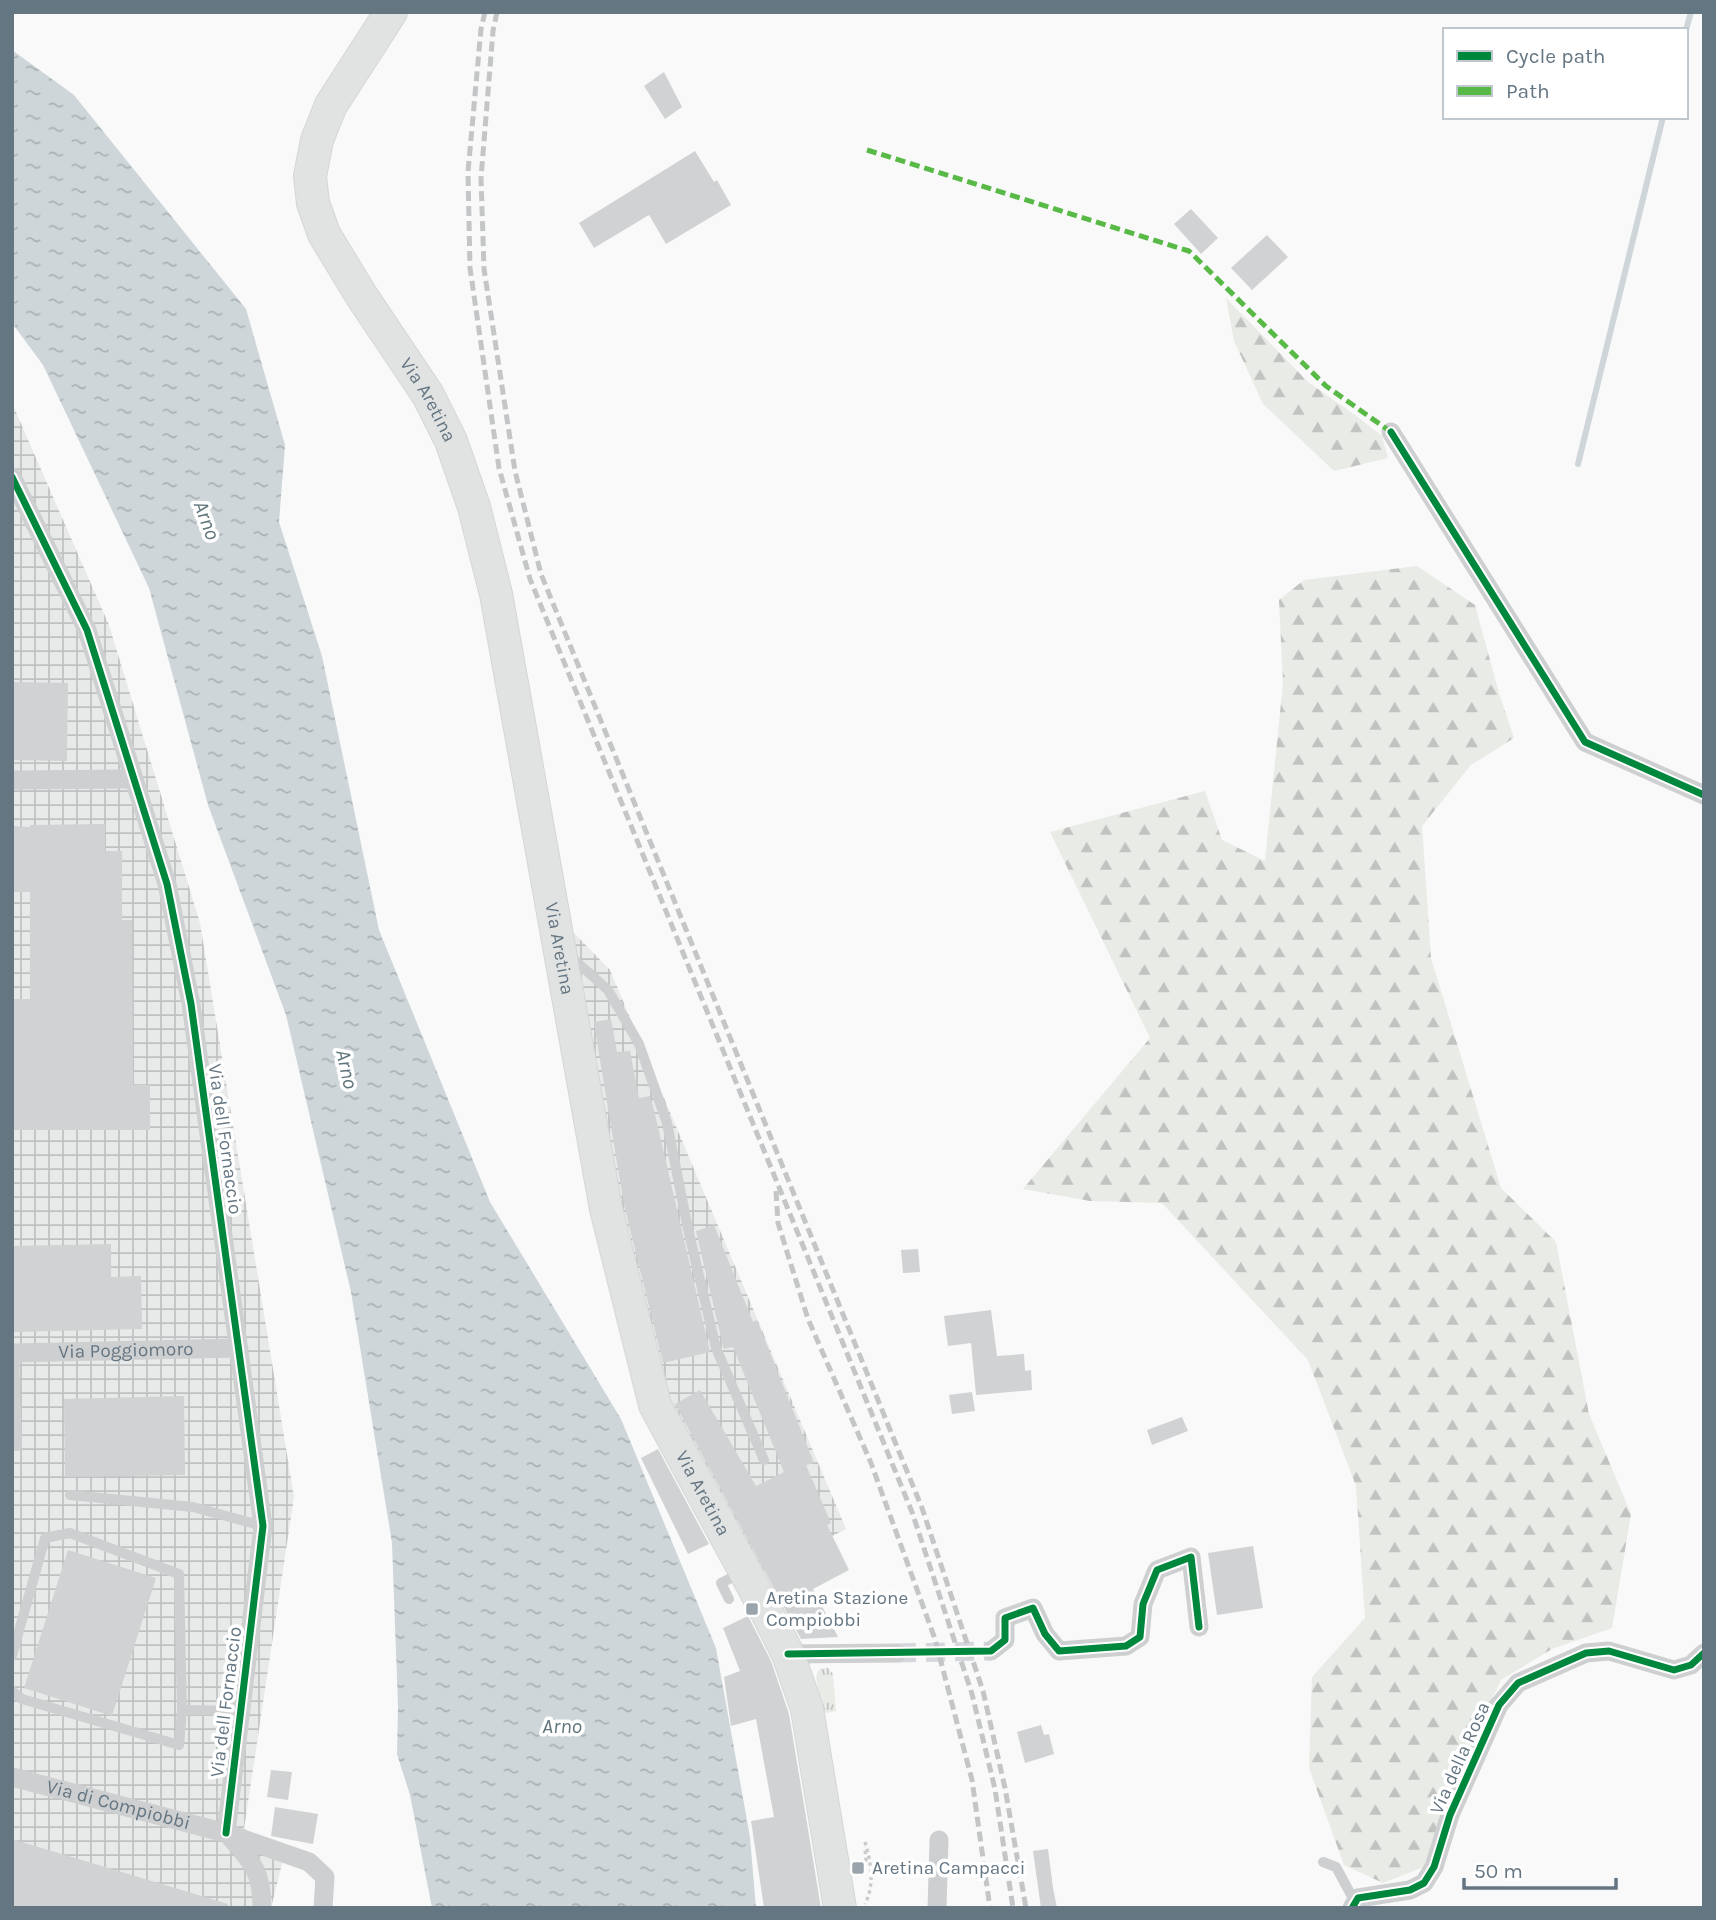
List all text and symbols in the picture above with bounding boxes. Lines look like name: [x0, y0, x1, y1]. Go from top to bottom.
legend: [1443, 28, 1688, 119]
text: Cycle path: [1506, 44, 1606, 68]
text: Path: [1506, 79, 1550, 103]
street label: Via Aretina: [395, 353, 461, 446]
water label: Arno: [189, 497, 225, 543]
street label: Via Aretina: [540, 900, 578, 997]
water label: Arno: [331, 1047, 363, 1092]
street label: Via dell Fornaccio: [204, 1062, 246, 1216]
street label: Via Poggiomoro: [58, 1338, 194, 1363]
street label: Via Aretina: [671, 1447, 735, 1540]
place label: Aretina Stazione Compiobbi: [766, 1587, 908, 1631]
marker: Aretina Stazione Compiobbi: [744, 1601, 760, 1617]
street label: Via dell Fornaccio: [206, 1625, 246, 1779]
street label: Via della Rosa: [1425, 1699, 1495, 1817]
water label: Arno: [542, 1714, 583, 1738]
street label: Via di Compiobbi: [44, 1775, 193, 1834]
scale bar: [1464, 1846, 1616, 1890]
place label: Aretina Campacci: [872, 1857, 1026, 1879]
text: 50 m: [1474, 1859, 1523, 1883]
marker: Aretina Campacci: [850, 1860, 866, 1876]

